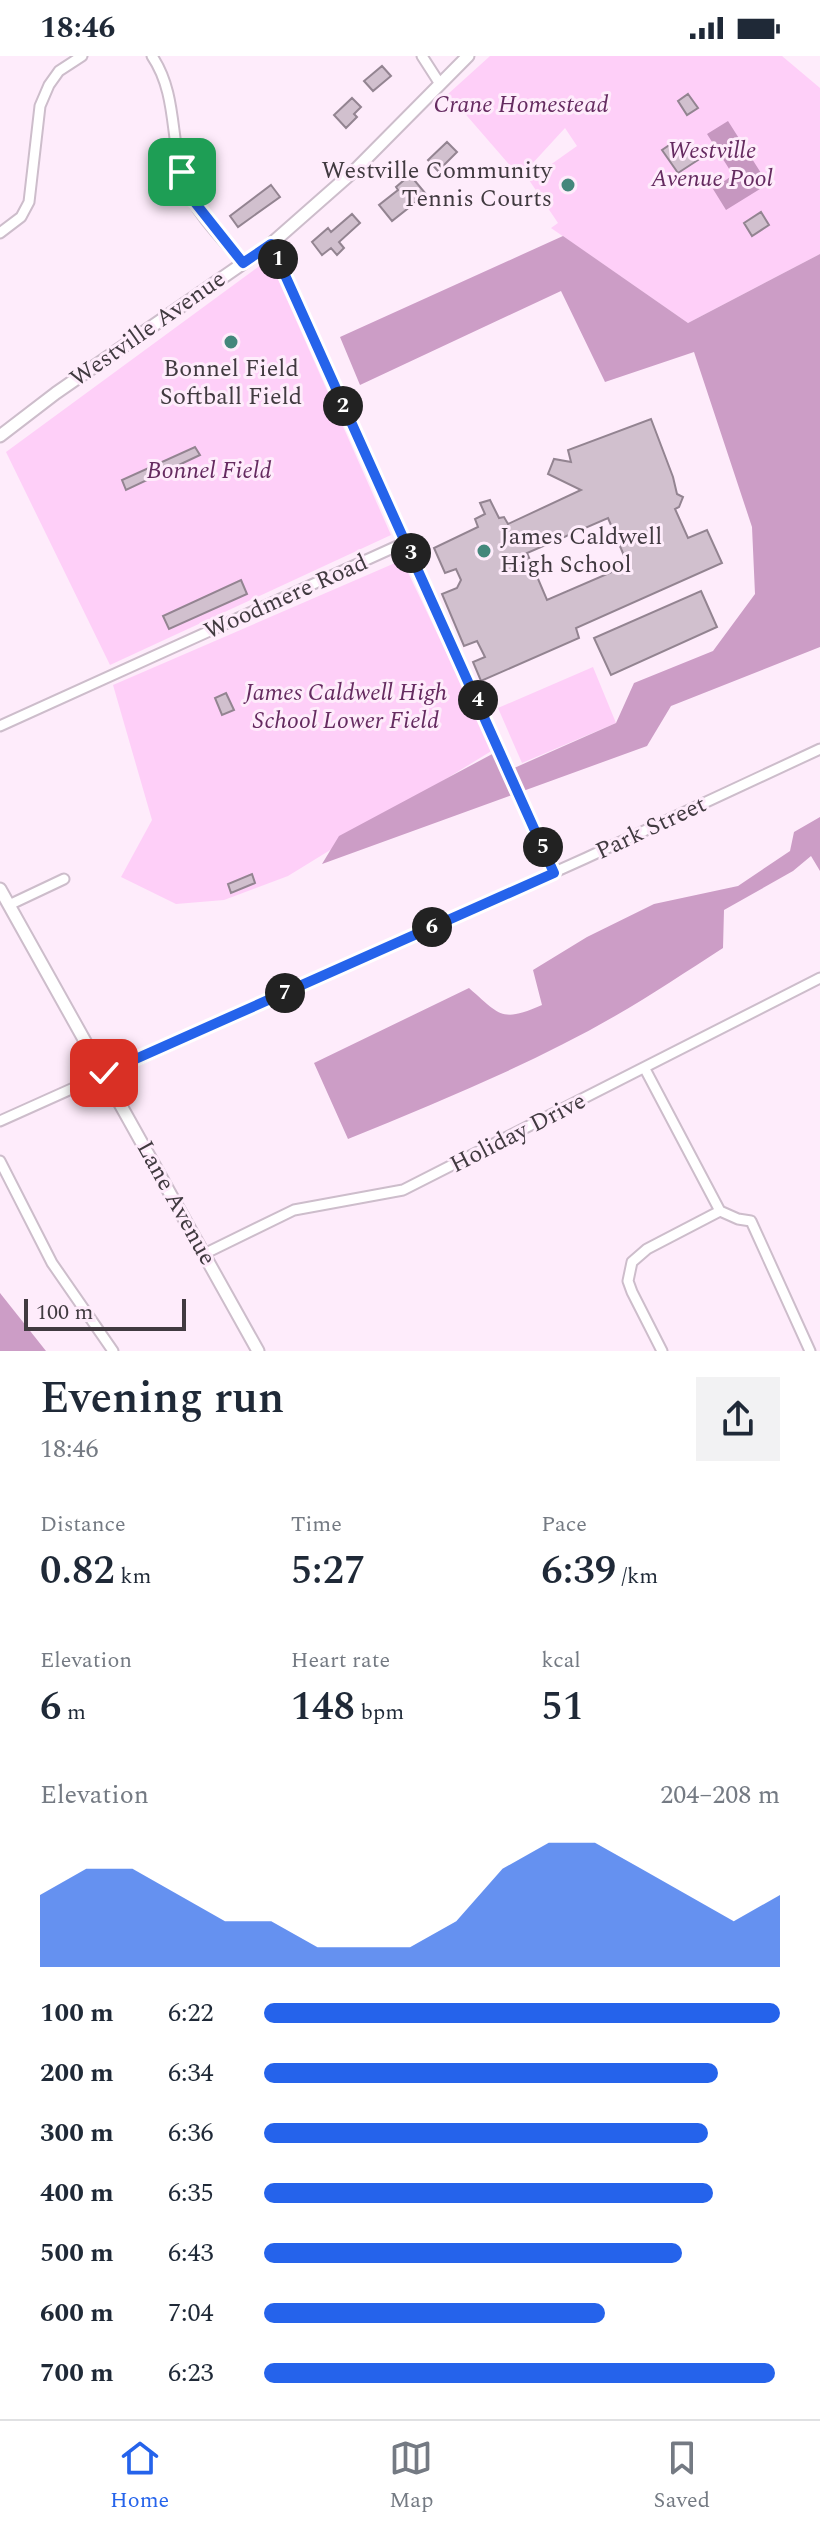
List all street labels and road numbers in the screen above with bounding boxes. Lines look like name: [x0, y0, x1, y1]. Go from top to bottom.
street label: Westville Avenue: [63, 262, 233, 396]
street label: Woodmere Road: [198, 545, 374, 649]
street label: Park Street: [590, 787, 712, 869]
street label: Holiday Drive: [444, 1083, 592, 1183]
street label: Lane Avenue: [127, 1134, 225, 1272]

